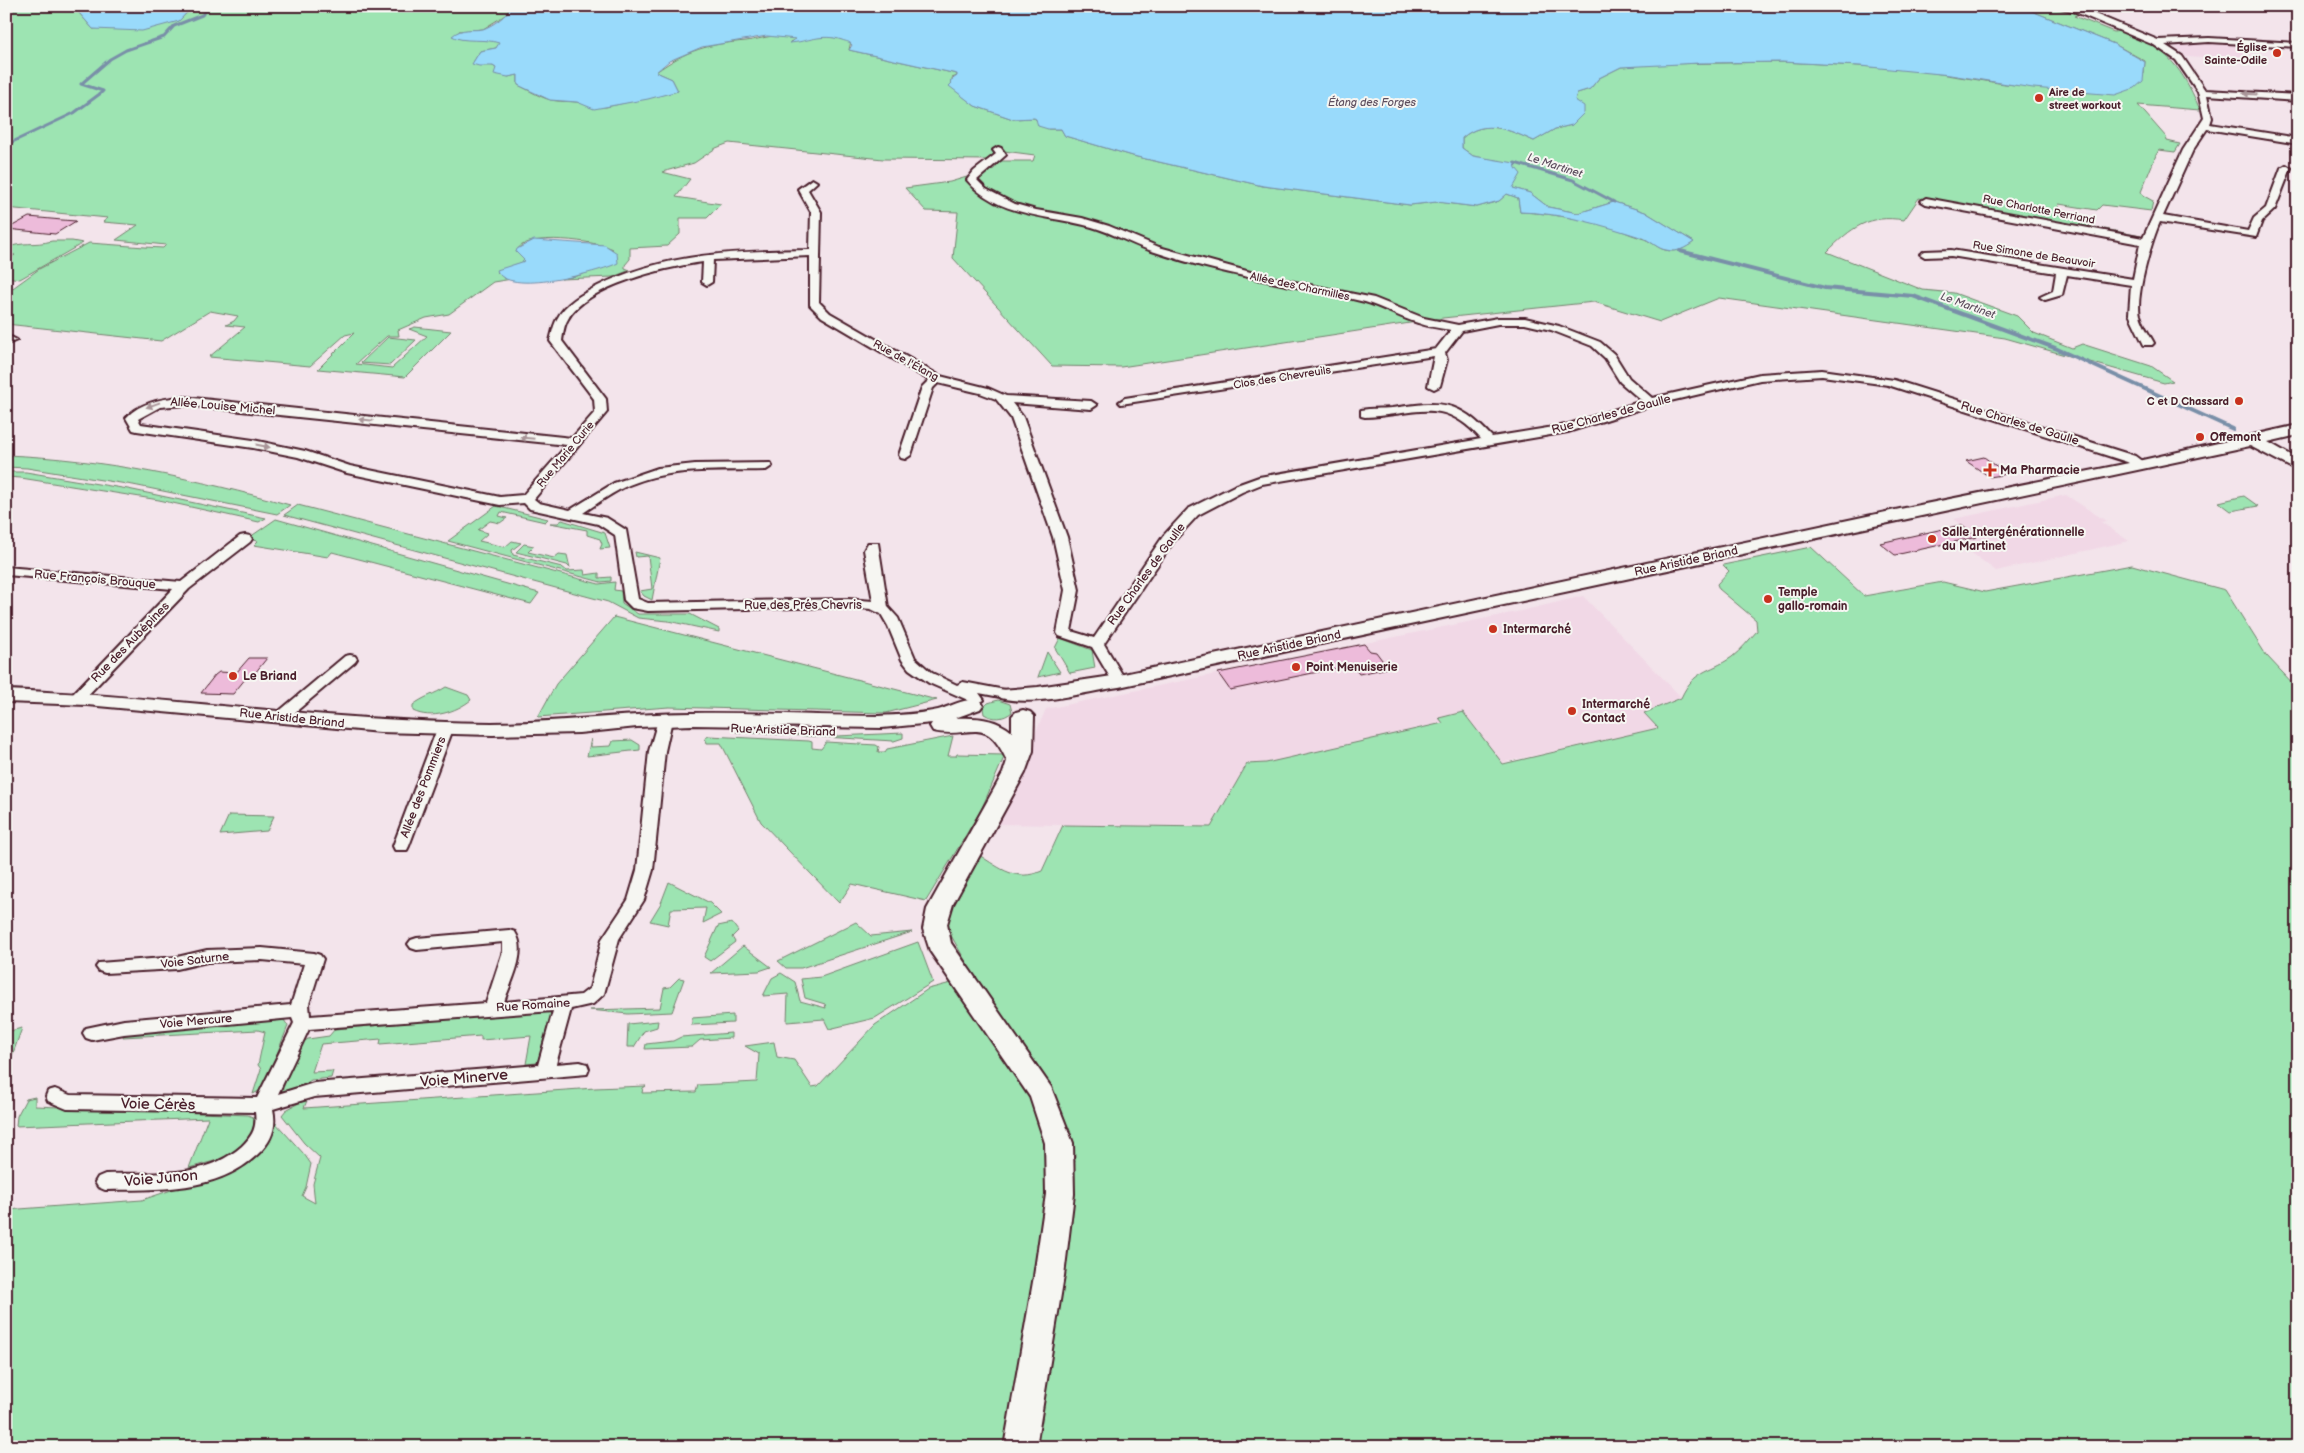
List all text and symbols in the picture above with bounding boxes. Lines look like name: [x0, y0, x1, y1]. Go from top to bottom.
place label: Église Sainte-Odile: [2205, 40, 2267, 67]
marker: Église Sainte-Odile: [2271, 47, 2283, 59]
place label: Aire de street workout: [2048, 86, 2121, 112]
one-way arrow: [2242, 90, 2258, 98]
marker: Aire de street workout: [2033, 92, 2045, 104]
water label: Étang des Forges: [1328, 95, 1417, 109]
water label: Le Martinet: [1526, 150, 1585, 181]
street label: Rue Charlotte Perriand: [1982, 192, 2096, 227]
street label: Rue Simone de Beauvoir: [1972, 238, 2097, 271]
street label: Allée des Charmilles: [1249, 270, 1351, 304]
water label: Le Martinet: [1939, 290, 1997, 322]
street label: Rue de l'Étang: [871, 336, 941, 384]
street label: Clos des Chevreuils: [1232, 363, 1332, 392]
street label: Rue Charles de Gaulle: [1550, 391, 1672, 438]
street label: Allée Louise Michel: [170, 394, 276, 419]
place label: C et D Chassard: [2147, 395, 2229, 408]
marker: C et D Chassard: [2233, 395, 2245, 407]
street label: Rue Charles de Gaulle: [1959, 398, 2081, 449]
one-way arrow: [145, 401, 160, 409]
one-way arrow: [358, 416, 374, 424]
street label: Rue Marie Curie: [534, 418, 597, 490]
place label: Offemont: [2210, 430, 2261, 445]
marker: Offemont: [2194, 431, 2206, 443]
one-way arrow: [519, 434, 535, 442]
one-way arrow: [255, 442, 271, 450]
place label: Ma Pharmacie: [2000, 463, 2080, 478]
marker: Ma Pharmacie: [1984, 464, 1996, 476]
street label: Rue Charles de Gaulle: [1104, 520, 1189, 628]
place label: Salle Intergénérationnelle du Martinet: [1942, 525, 2085, 554]
marker: Salle Intergénérationnelle du Martinet: [1926, 533, 1938, 545]
street label: Rue Aristide Briand: [1633, 543, 1739, 580]
street label: Rue François Brouque: [33, 567, 156, 592]
place label: Temple gallo-romain: [1778, 585, 1848, 614]
marker: Temple gallo-romain: [1762, 593, 1774, 605]
street label: Rue des Prés Chevris: [744, 598, 862, 613]
street label: Rue des Aubépines: [88, 599, 173, 686]
place label: Intermarché: [1503, 622, 1571, 637]
marker: Intermarché: [1487, 623, 1499, 635]
street label: Rue Aristide Briand: [1236, 627, 1342, 664]
place label: Point Menuiserie: [1306, 660, 1398, 675]
marker: Point Menuiserie: [1290, 661, 1302, 673]
place label: Le Briand: [243, 669, 297, 684]
marker: Le Briand: [227, 670, 239, 682]
place label: Intermarché Contact: [1582, 697, 1650, 726]
marker: Intermarché Contact: [1566, 705, 1578, 717]
street label: Rue Aristide Briand: [239, 706, 345, 731]
street label: Rue Aristide Briand: [730, 721, 836, 740]
street label: Allée des Pommiers: [397, 734, 450, 840]
street label: Voie Saturne: [160, 949, 230, 972]
street label: Rue Romaine: [495, 995, 571, 1016]
street label: Voie Mercure: [159, 1011, 233, 1032]
street label: Voie Minerve: [419, 1065, 509, 1092]
street label: Voie Cérès: [121, 1094, 196, 1115]
street label: Voie Junon: [123, 1166, 199, 1191]

